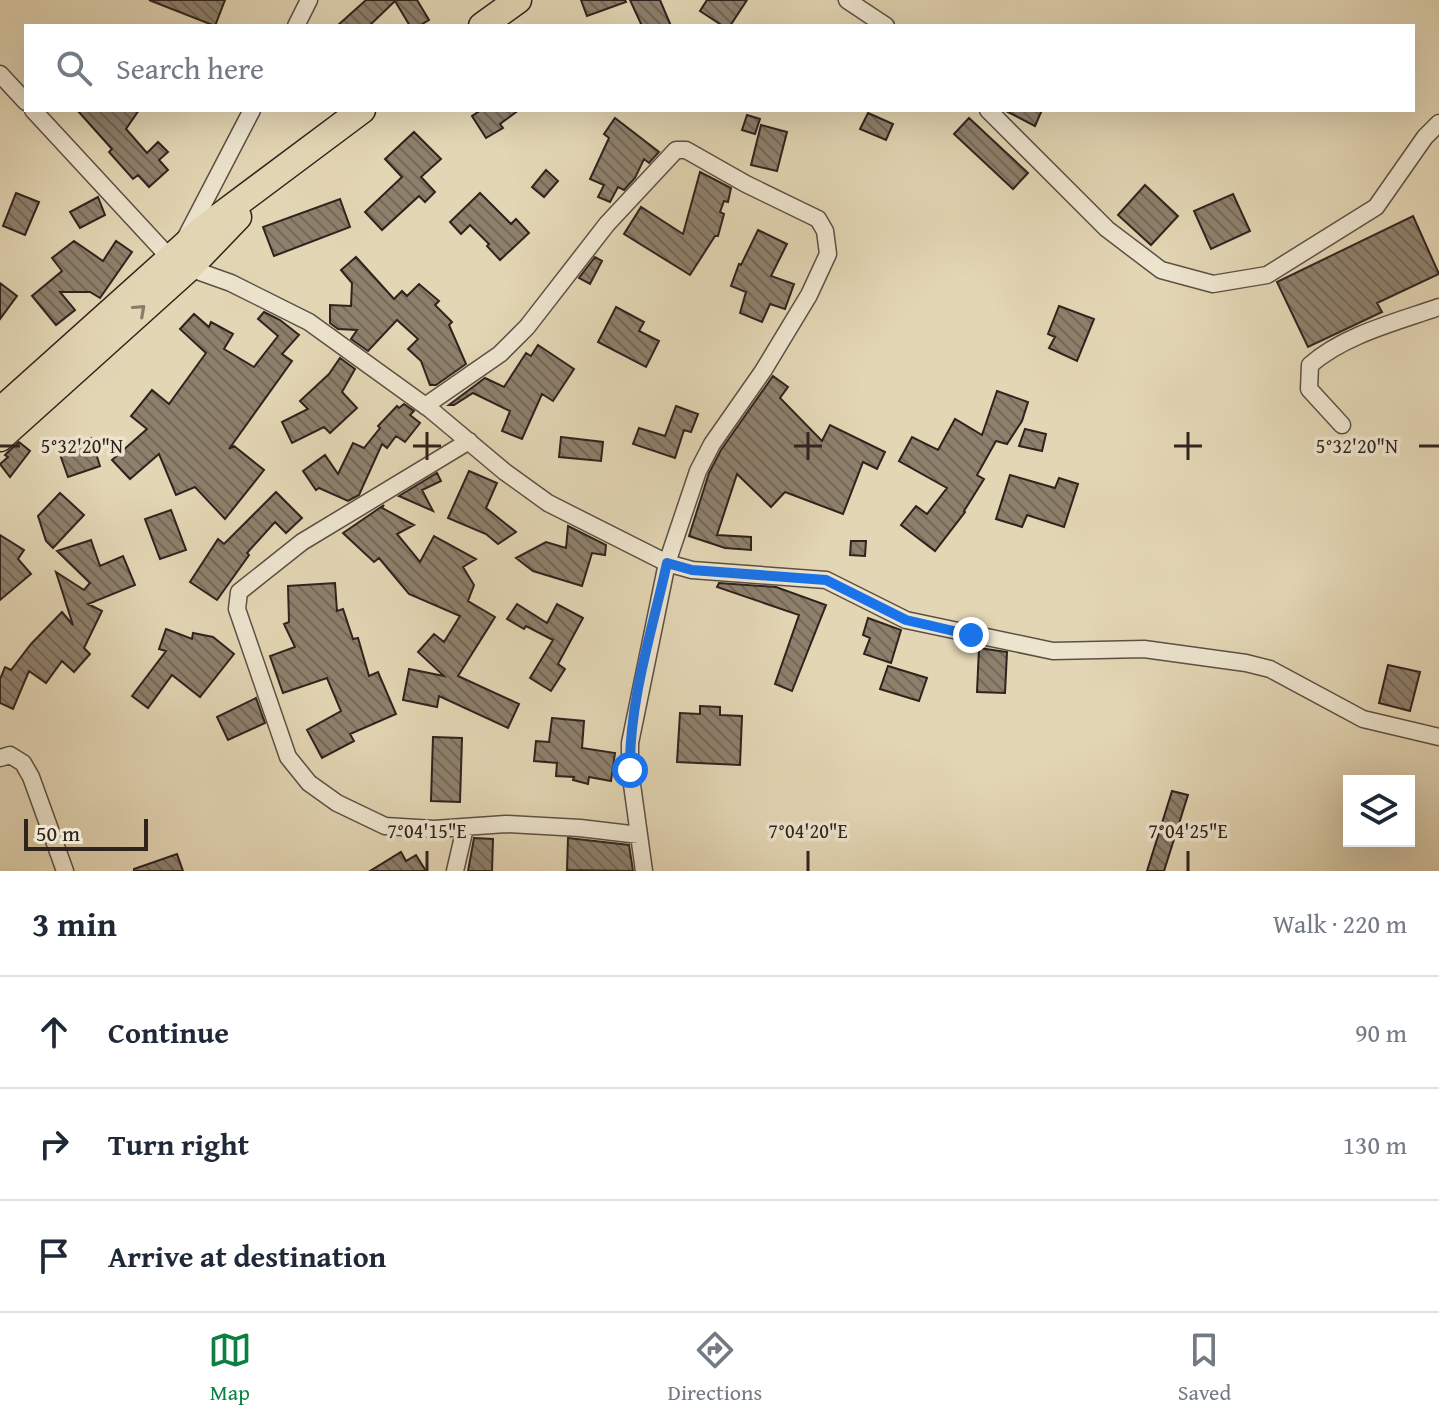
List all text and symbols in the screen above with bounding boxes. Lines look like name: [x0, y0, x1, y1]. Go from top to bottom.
search box: [24, 24, 1415, 112]
icon: search: [52, 46, 96, 90]
text: Search here: [116, 46, 264, 90]
one-way arrow: [131, 305, 146, 320]
text: 5°32'20"N: [41, 431, 123, 460]
text: 5°32'20"N: [1316, 431, 1398, 460]
route end: [953, 617, 989, 653]
route start: [612, 752, 648, 788]
map controls: [1343, 775, 1415, 847]
button: layers: [1343, 775, 1415, 847]
scale bar: [24, 815, 148, 851]
text: 7°04'15"E: [387, 816, 467, 845]
text: 7°04'20"E: [768, 816, 848, 845]
text: 7°04'25"E: [1148, 816, 1228, 845]
text: 50 m: [36, 817, 80, 849]
text: 3 min: [32, 899, 117, 948]
text: Walk · 220 m: [1273, 904, 1407, 943]
icon: ahead: [32, 1010, 76, 1054]
text: Continue: [108, 1010, 229, 1054]
text: 90 m: [1355, 1013, 1407, 1052]
icon: right: [32, 1122, 76, 1166]
text: Turn right: [108, 1122, 249, 1166]
text: 130 m: [1342, 1125, 1407, 1164]
icon: arrive: [32, 1234, 76, 1278]
text: Arrive at destination: [108, 1234, 386, 1278]
tab: Map: [208, 1328, 252, 1408]
tab: Directions: [668, 1328, 762, 1408]
tab: Saved: [1178, 1328, 1231, 1408]

